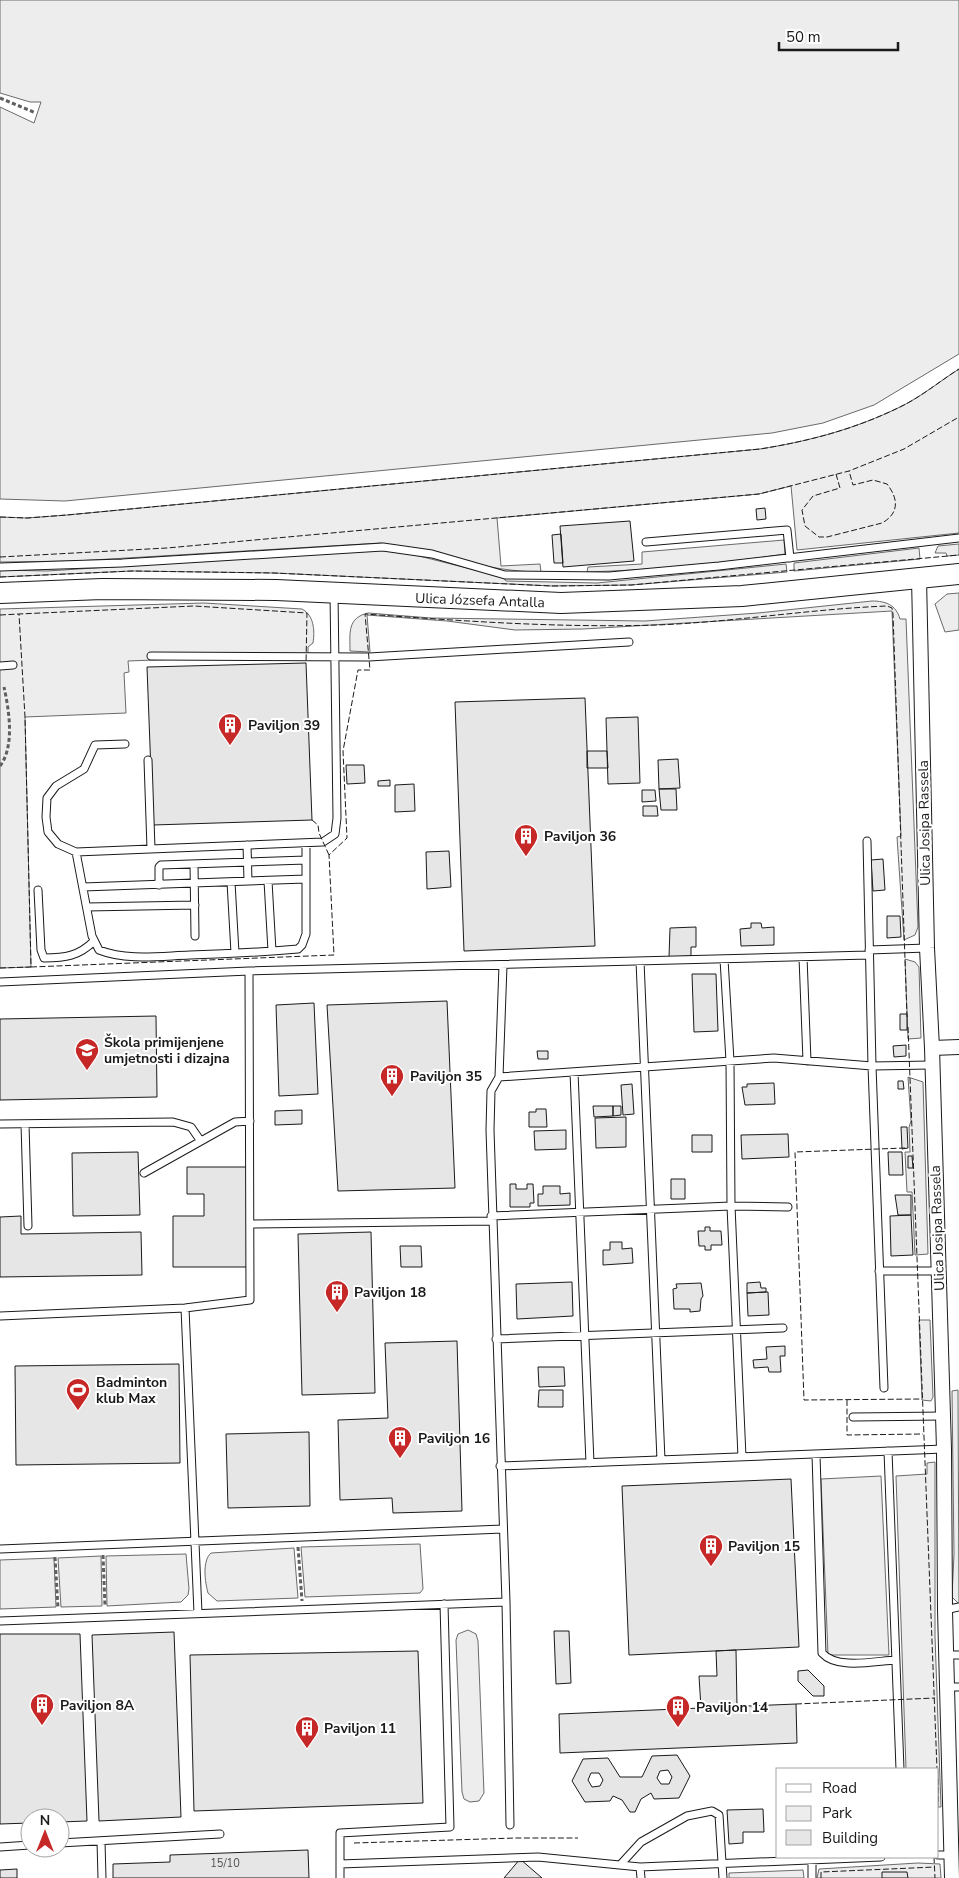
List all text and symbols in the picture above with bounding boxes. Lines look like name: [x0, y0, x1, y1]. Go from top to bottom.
scale bar: [779, 20, 898, 52]
text: 50 m: [786, 27, 821, 47]
street label: Ulica Józsefa Antalla: [415, 589, 545, 612]
building icon: Paviljon 39: [217, 712, 243, 746]
place label: Paviljon 39: [248, 716, 320, 735]
street label: Ulica Josipa Rassela: [914, 760, 935, 886]
building icon: Paviljon 36: [513, 823, 539, 857]
place label: Paviljon 36: [544, 827, 616, 846]
place label: Škola primijenjene umjetnosti i dizajna: [104, 1033, 230, 1068]
school or university icon: Škola primijenjene umjetnosti i dizajna: [74, 1037, 100, 1071]
building icon: Paviljon 35: [379, 1063, 405, 1097]
place label: Paviljon 35: [410, 1067, 482, 1086]
street label: Ulica Josipa Rassela: [926, 1165, 949, 1291]
building icon: Paviljon 18: [324, 1279, 350, 1313]
place label: Paviljon 18: [354, 1283, 426, 1302]
place label: Badminton klub Max: [96, 1373, 167, 1408]
sports icon: Badminton klub Max: [65, 1377, 91, 1411]
building icon: Paviljon 16: [387, 1425, 413, 1459]
place label: Paviljon 16: [418, 1429, 490, 1448]
building icon: Paviljon 15: [698, 1533, 724, 1567]
place label: Paviljon 15: [728, 1537, 800, 1556]
building icon: Paviljon 8A: [29, 1692, 55, 1726]
building icon: Paviljon 14: [665, 1694, 691, 1728]
place label: Paviljon 8A: [60, 1696, 135, 1715]
place label: Paviljon 14: [696, 1698, 769, 1717]
building icon: Paviljon 11: [294, 1715, 320, 1749]
place label: Paviljon 11: [324, 1719, 396, 1738]
legend: [776, 1768, 939, 1858]
text: Road: [822, 1778, 857, 1798]
text: Park: [822, 1803, 852, 1823]
north arrow: [20, 1808, 70, 1858]
text: N: [40, 1811, 50, 1830]
text: Building: [822, 1828, 878, 1848]
house number: 15/10: [210, 1856, 240, 1871]

